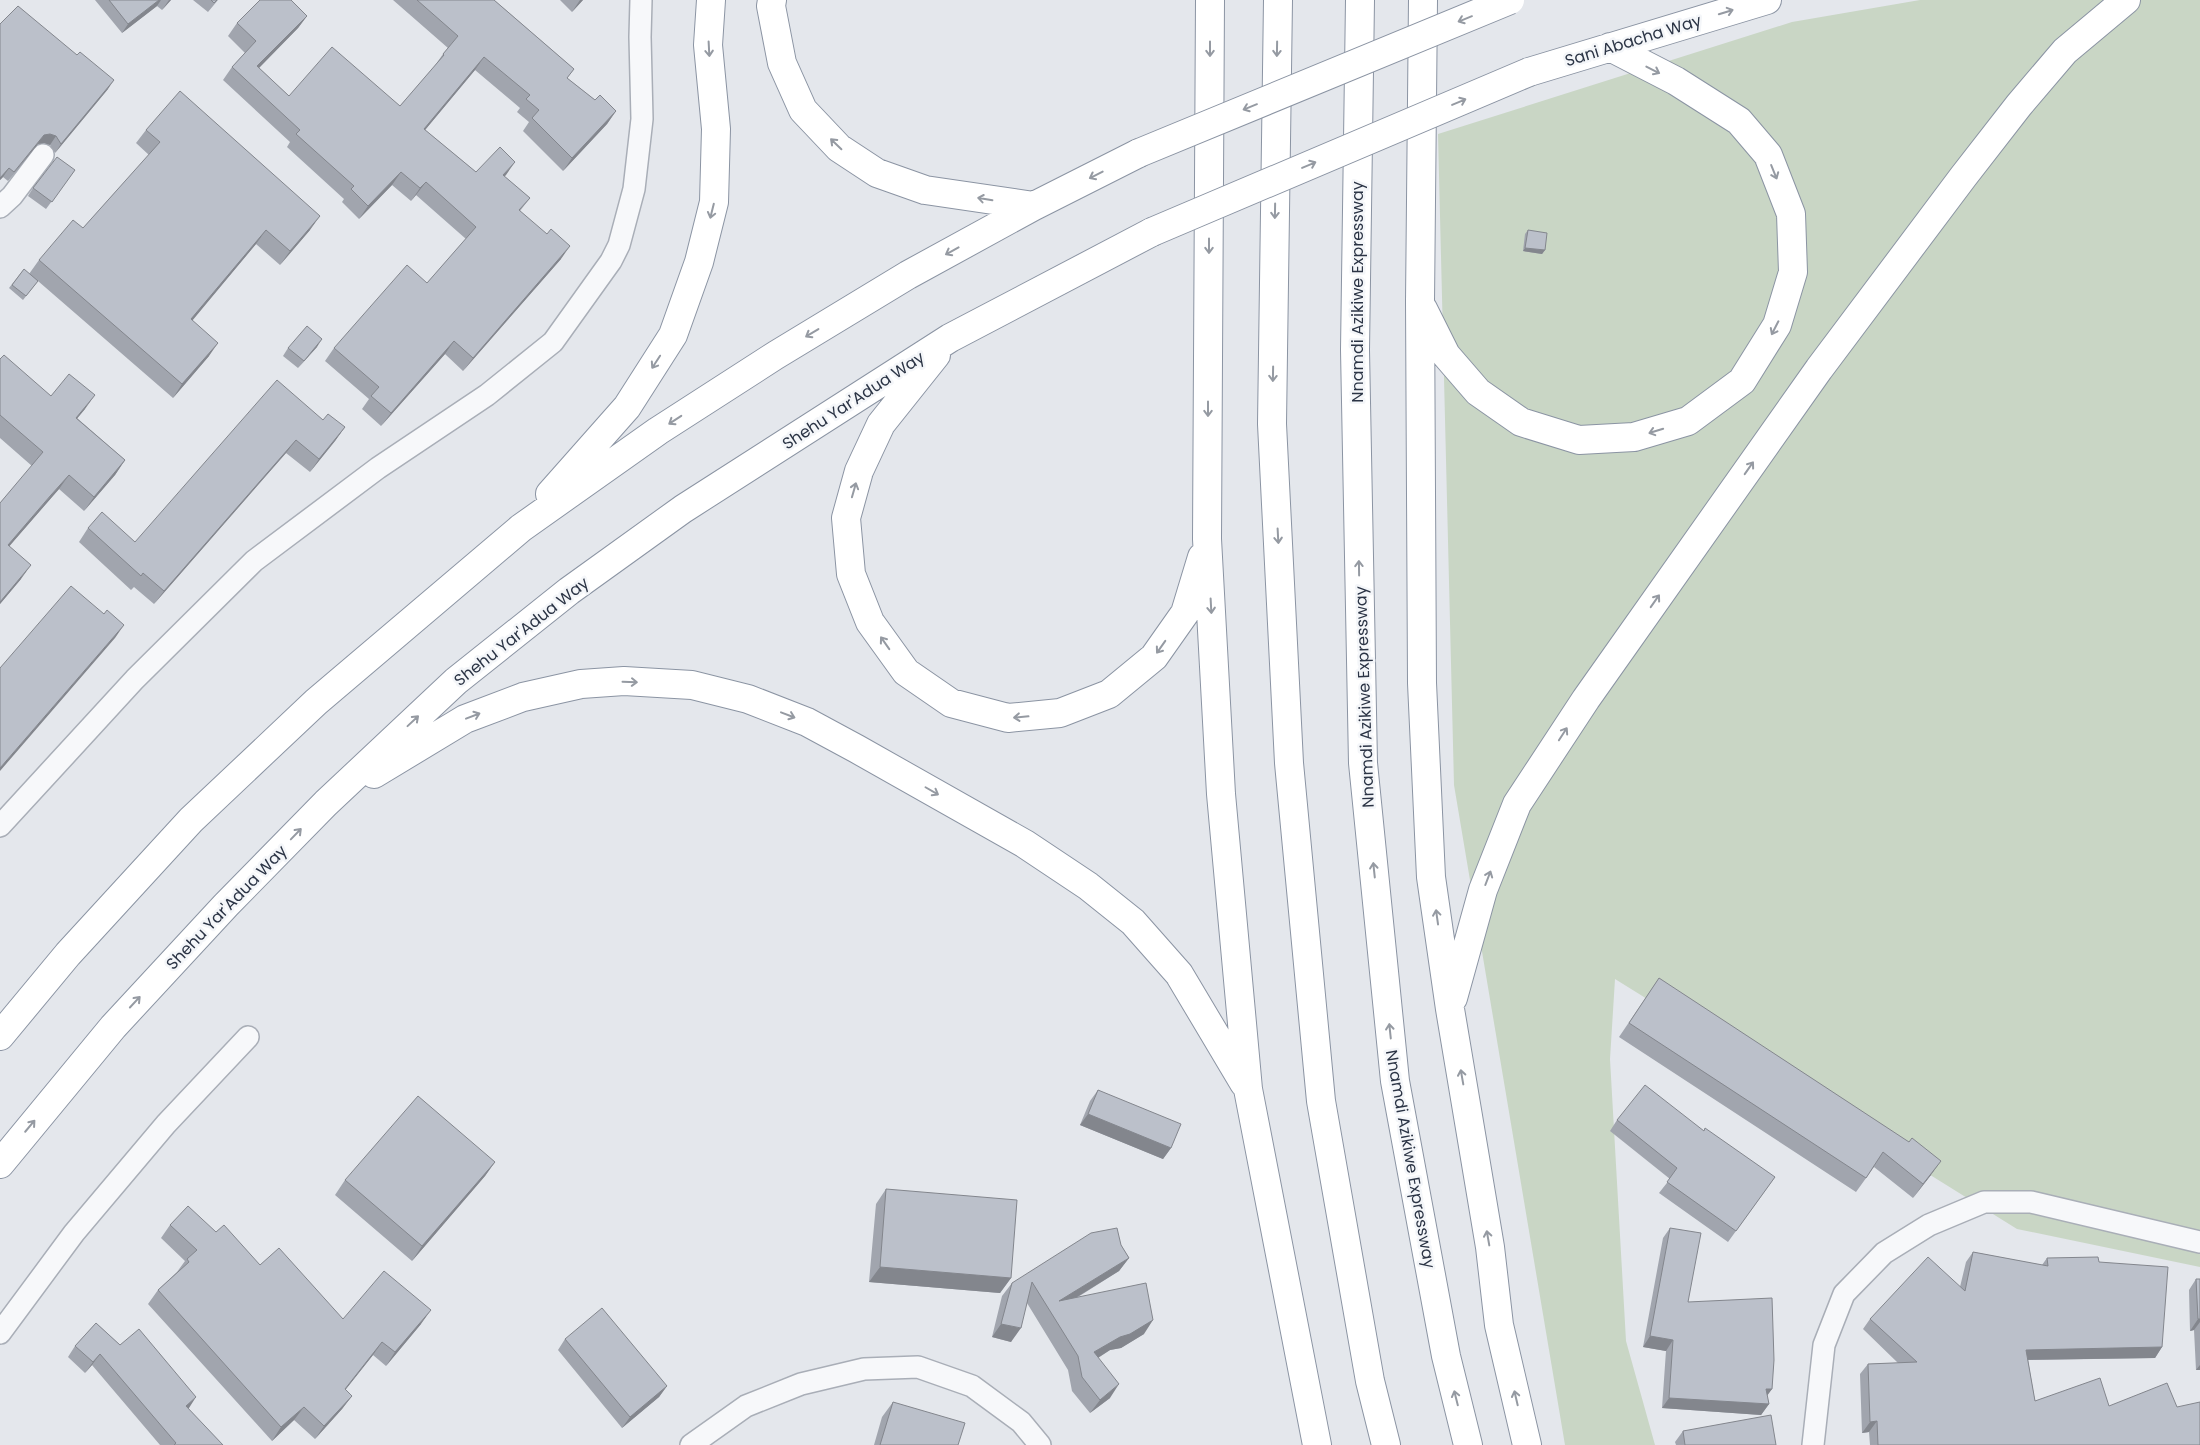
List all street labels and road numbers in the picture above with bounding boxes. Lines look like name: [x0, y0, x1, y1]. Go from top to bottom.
street label: Sani Abacha Way: [1562, 9, 1704, 72]
street label: Nnamdi Azikiwe Expressway: [1346, 181, 1369, 403]
street label: Shehu Yar'Adua Way: [778, 346, 929, 455]
street label: Shehu Yar'Adua Way: [449, 571, 594, 691]
street label: Nnamdi Azikiwe Expressway: [1349, 586, 1380, 808]
street label: Shehu Yar'Adua Way: [161, 840, 292, 975]
street label: Nnamdi Azikiwe Expressway: [1380, 1048, 1441, 1270]

